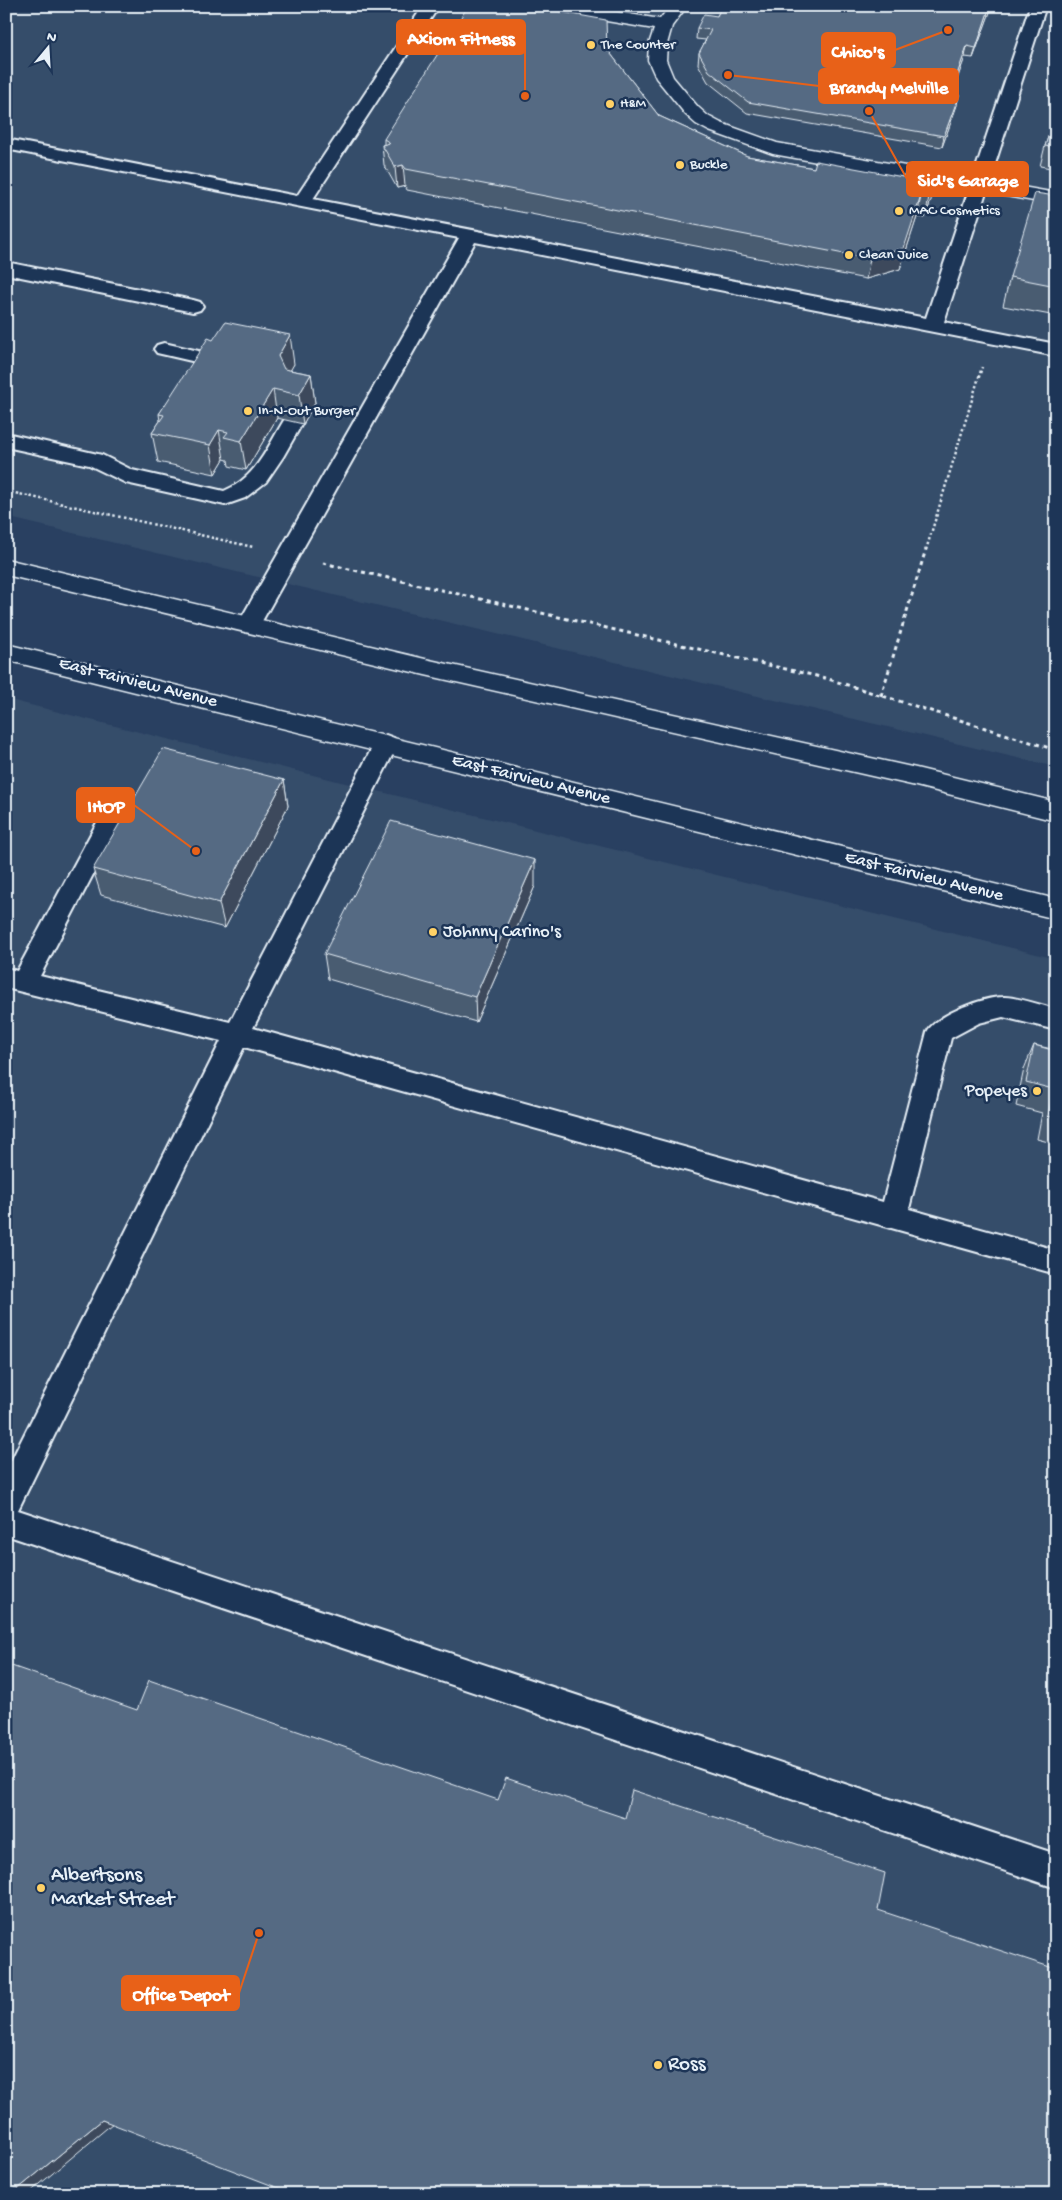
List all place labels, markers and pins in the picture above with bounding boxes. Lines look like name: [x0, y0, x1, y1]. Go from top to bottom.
callout: Axiom Fitness: [397, 20, 525, 54]
callout: Chico's: [822, 33, 895, 67]
place label: The Counter: [600, 36, 677, 54]
marker: The Counter: [585, 39, 597, 51]
callout: Brandy Melville: [819, 69, 958, 103]
place label: H&M: [620, 95, 646, 113]
marker: H&M: [604, 98, 616, 110]
place label: Buckle: [689, 156, 728, 174]
marker: Buckle: [674, 159, 686, 171]
callout: Sid's Garage: [907, 162, 1028, 196]
place label: MAC Cosmetics: [909, 202, 1000, 220]
marker: MAC Cosmetics: [893, 205, 905, 217]
place label: Clean Juice: [859, 246, 929, 264]
marker: Clean Juice: [843, 249, 855, 261]
place label: In-N-Out Burger: [258, 402, 357, 420]
marker: In-N-Out Burger: [242, 405, 254, 417]
callout: IHOP: [77, 788, 134, 822]
place label: Johnny Carino's: [443, 922, 562, 943]
marker: Johnny Carino's: [427, 926, 439, 938]
place label: Popeyes: [964, 1081, 1028, 1102]
marker: Popeyes: [1031, 1085, 1043, 1097]
place label: Albertsons Market Street: [51, 1864, 177, 1913]
marker: Albertsons Market Street: [35, 1882, 47, 1894]
callout: Office Depot: [122, 1976, 239, 2010]
place label: Ross: [668, 2053, 707, 2078]
marker: Ross: [652, 2059, 664, 2071]

